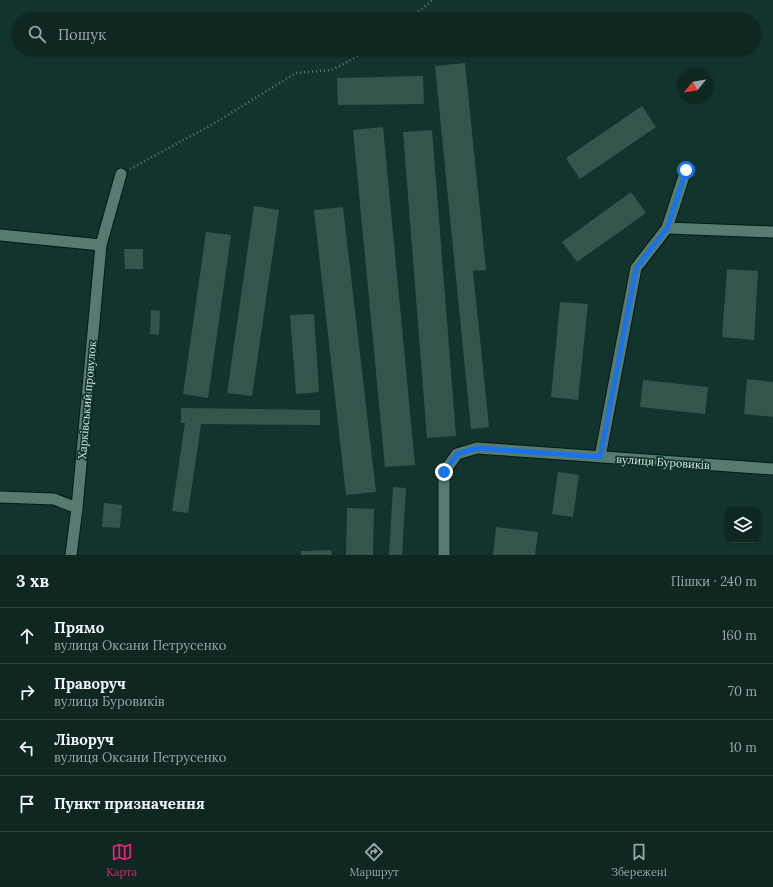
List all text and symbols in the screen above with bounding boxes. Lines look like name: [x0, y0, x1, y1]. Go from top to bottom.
search box: [12, 12, 761, 56]
icon: search: [26, 23, 48, 45]
text: Пошук: [58, 25, 106, 44]
north arrow: [677, 68, 713, 104]
route start: [677, 161, 695, 179]
street label: Харківський провулок: [75, 340, 99, 460]
street label: вулиця Буровиків: [616, 452, 710, 472]
route end: [435, 463, 453, 481]
map controls: [725, 507, 761, 543]
button: layers: [725, 507, 761, 543]
text: 3 хв: [16, 570, 49, 592]
text: Пішки · 240 m: [671, 573, 757, 590]
text: Прямо: [54, 618, 104, 637]
icon: ahead: [16, 625, 38, 647]
text: 160 m: [722, 627, 757, 644]
text: вулиця Оксани Петрусенко: [54, 637, 226, 654]
text: Праворуч: [54, 674, 126, 693]
icon: right: [16, 681, 38, 703]
text: 70 m: [728, 683, 757, 700]
text: вулиця Буровиків: [54, 693, 165, 710]
text: Ліворуч: [54, 730, 114, 749]
icon: left: [16, 737, 38, 759]
text: 10 m: [729, 739, 757, 756]
text: вулиця Оксани Петрусенко: [54, 749, 226, 766]
icon: arrive: [16, 793, 38, 815]
text: Пункт призначення: [54, 794, 205, 813]
tab: Карта: [106, 841, 137, 879]
tab: Маршрут: [350, 841, 399, 879]
tab: Збережені: [611, 841, 667, 879]

